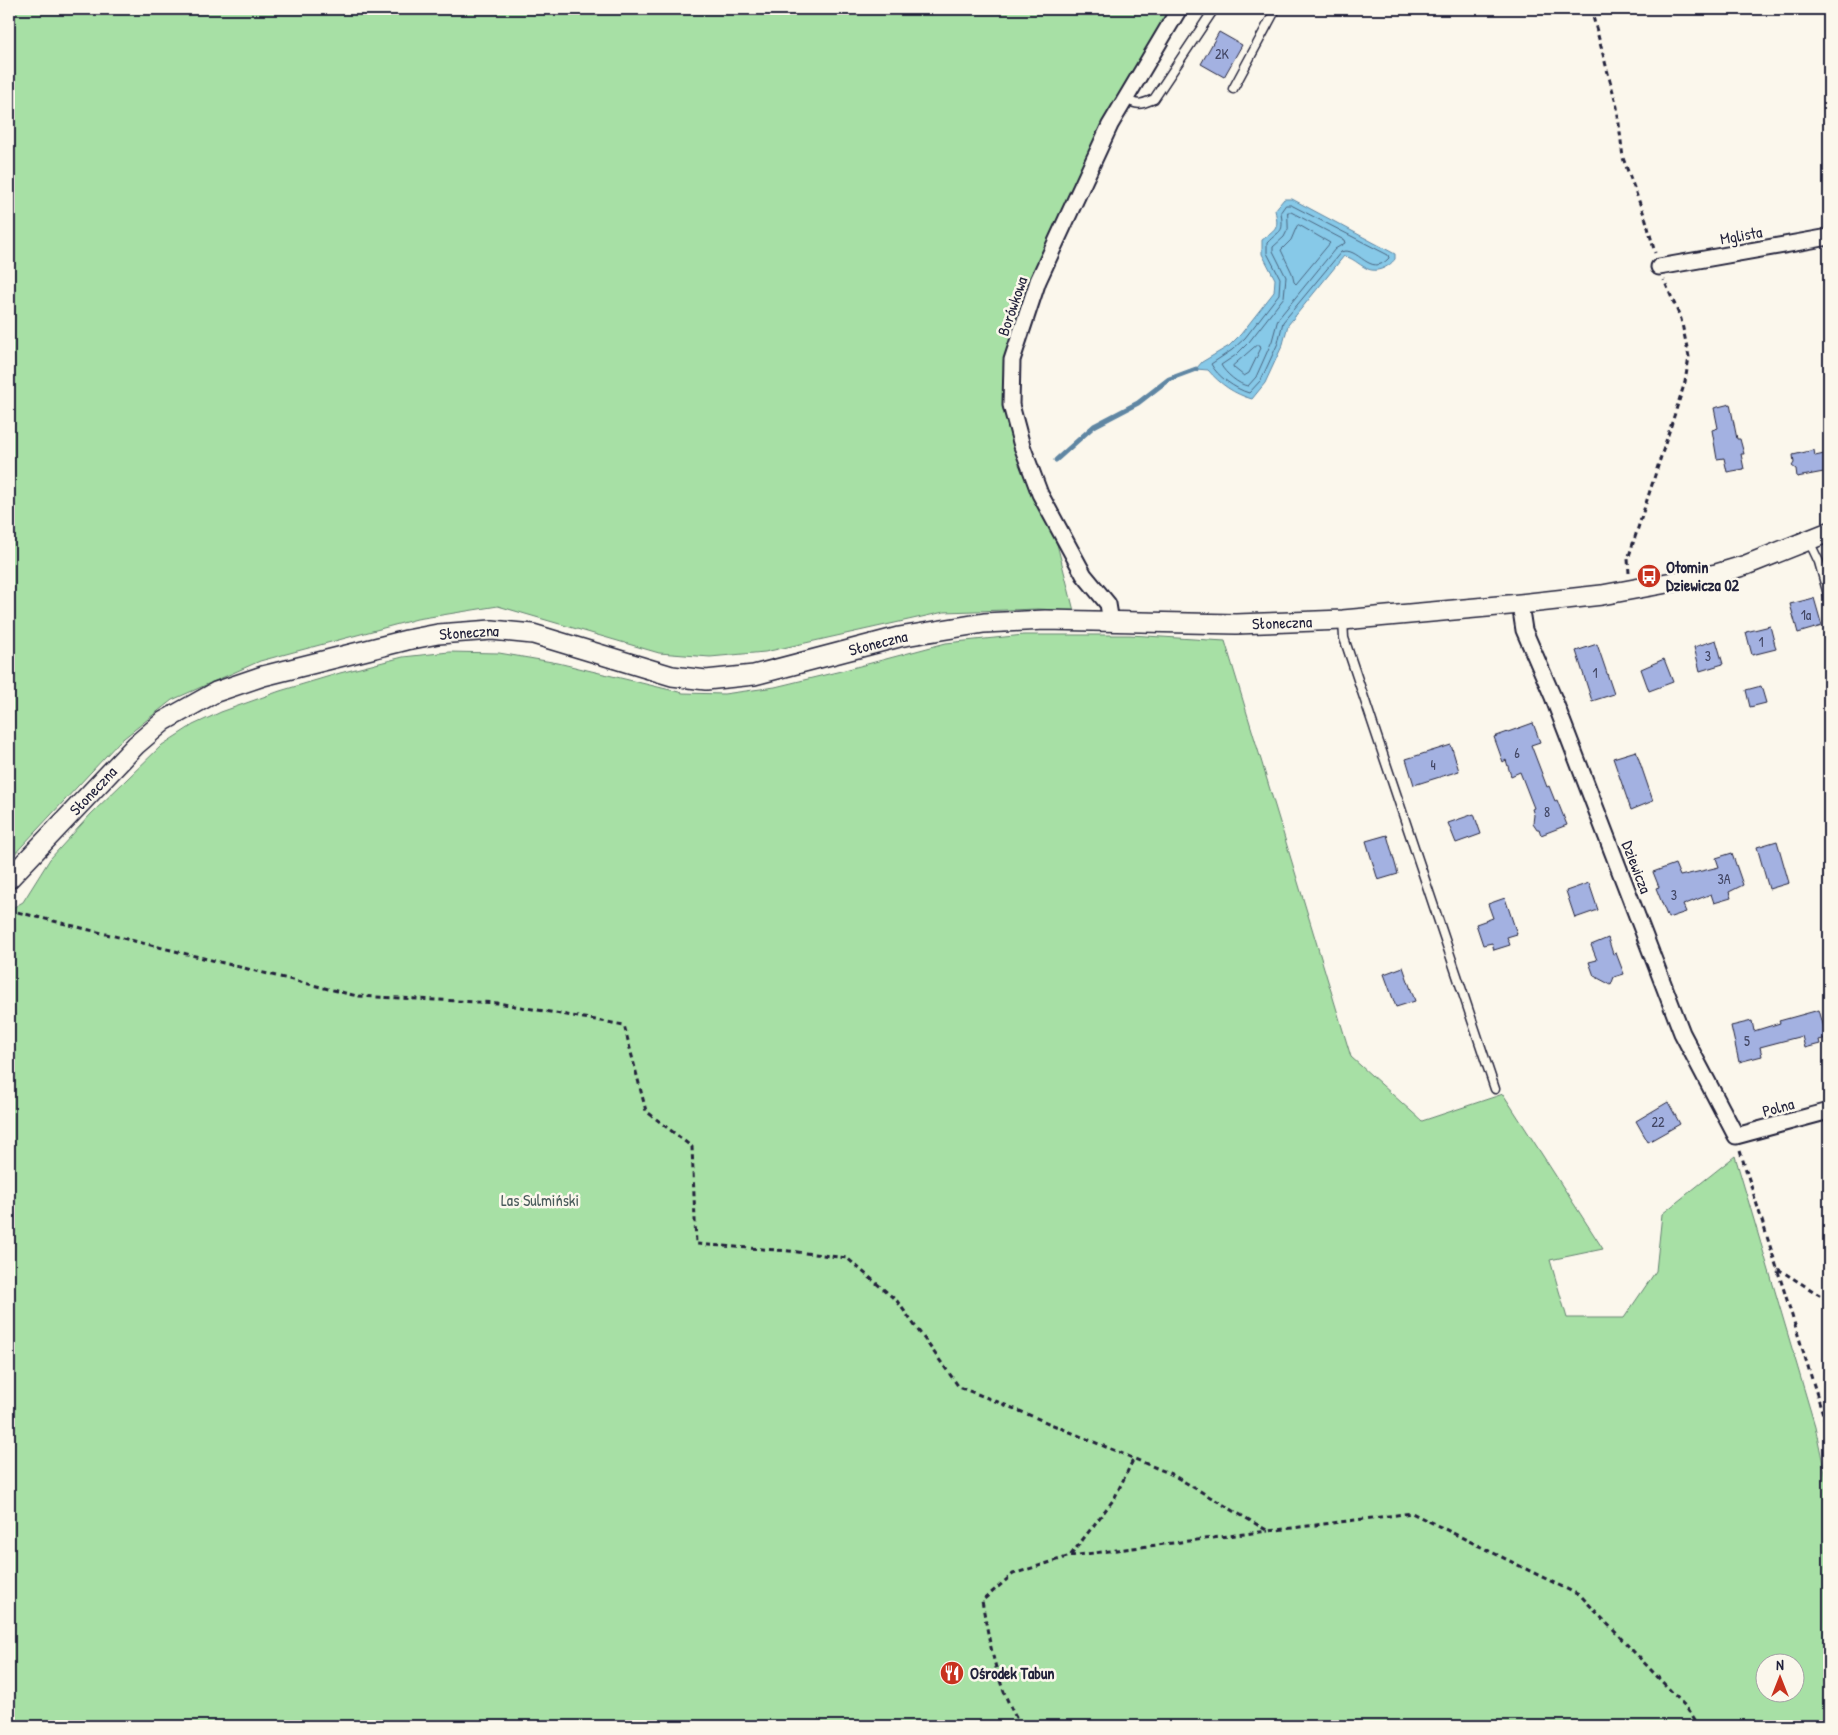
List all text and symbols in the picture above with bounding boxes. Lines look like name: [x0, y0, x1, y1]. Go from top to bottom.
house number: 2K: [1215, 44, 1230, 63]
street label: Mglista: [1718, 220, 1764, 250]
street label: Borówkowa: [992, 273, 1032, 339]
place label: Otomin Dziewicza 02: [1666, 556, 1740, 596]
bus stop icon: Otomin Dziewicza 02: [1636, 563, 1662, 589]
house number: 1a: [1801, 605, 1812, 624]
street label: Słoneczna: [1252, 610, 1313, 634]
street label: Słoneczna: [438, 619, 500, 645]
street label: Słoneczna: [846, 625, 909, 661]
house number: 1: [1758, 632, 1764, 651]
house number: 3: [1705, 646, 1711, 665]
house number: 1: [1592, 663, 1598, 682]
house number: 6: [1514, 743, 1520, 762]
house number: 4: [1430, 755, 1436, 774]
street label: Słoneczna: [64, 761, 122, 820]
house number: 8: [1544, 802, 1550, 821]
street label: Dziewicza: [1617, 838, 1657, 896]
house number: 3A: [1717, 869, 1731, 888]
house number: 3: [1671, 885, 1677, 904]
house number: 5: [1744, 1031, 1750, 1050]
street label: Polna: [1760, 1092, 1796, 1122]
house number: 22: [1651, 1112, 1665, 1131]
park label: Las Sulmiński: [501, 1189, 579, 1211]
north arrow: [1756, 1652, 1806, 1702]
text: N: [1776, 1655, 1784, 1674]
restaurant icon: Ośrodek Tabun: [939, 1660, 965, 1686]
place label: Ośrodek Tabun: [970, 1662, 1055, 1684]

